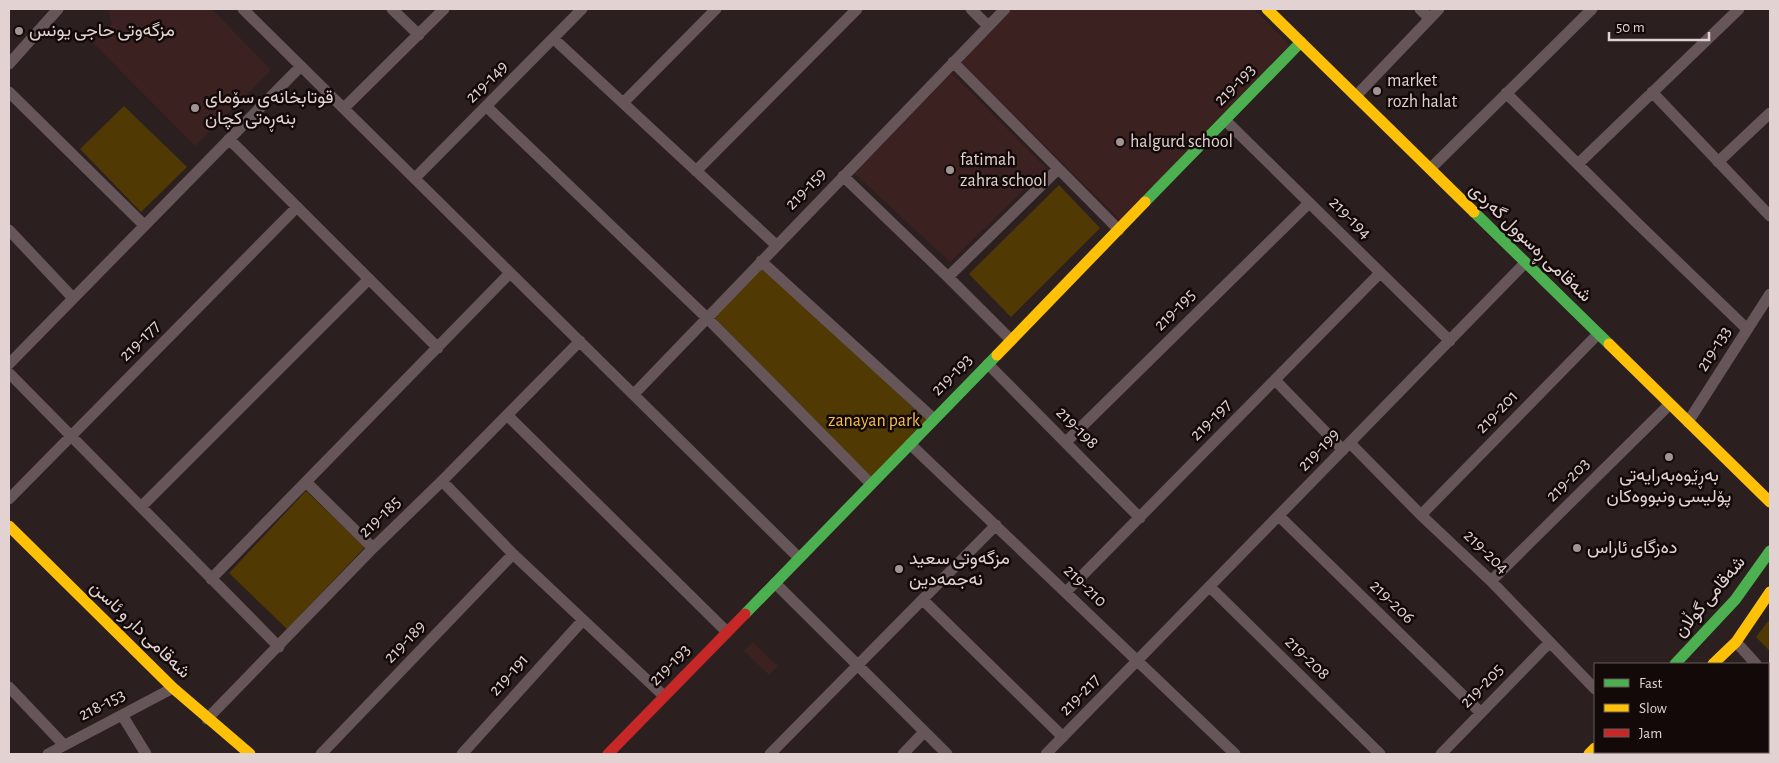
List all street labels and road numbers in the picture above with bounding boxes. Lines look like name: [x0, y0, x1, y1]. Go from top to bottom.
street label: 219-149: [462, 57, 512, 107]
street label: 219-193: [1211, 61, 1259, 109]
street label: 219-159: [782, 165, 830, 213]
street label: شەقامی ڕەسوول گەردی: [1463, 179, 1595, 309]
street label: 219-194: [1325, 193, 1375, 243]
street label: 219-195: [1151, 286, 1199, 334]
street label: 219-177: [116, 317, 164, 365]
street label: 219-133: [1693, 323, 1735, 375]
street label: 219-193: [928, 351, 976, 399]
street label: 219-201: [1472, 387, 1522, 437]
street label: 219-197: [1187, 396, 1235, 444]
street label: 219-198: [1052, 403, 1102, 453]
street label: 219-199: [1295, 425, 1343, 475]
street label: 219-203: [1543, 455, 1593, 505]
street label: 219-185: [356, 493, 404, 541]
street label: 219-204: [1460, 527, 1512, 578]
street label: شەقامی گوڵان: [1669, 551, 1750, 642]
street label: 219-210: [1060, 561, 1110, 611]
street label: 219-206: [1366, 577, 1418, 627]
street label: شەقامی دار و ئاسن: [86, 578, 193, 683]
street label: 219-189: [381, 617, 429, 667]
street label: 219-208: [1281, 633, 1333, 683]
street label: 219-193: [646, 641, 694, 689]
street label: 219-191: [486, 651, 532, 699]
street label: 219-205: [1457, 660, 1507, 712]
street label: 219-217: [1056, 671, 1104, 719]
street label: 218-153: [76, 686, 128, 724]

